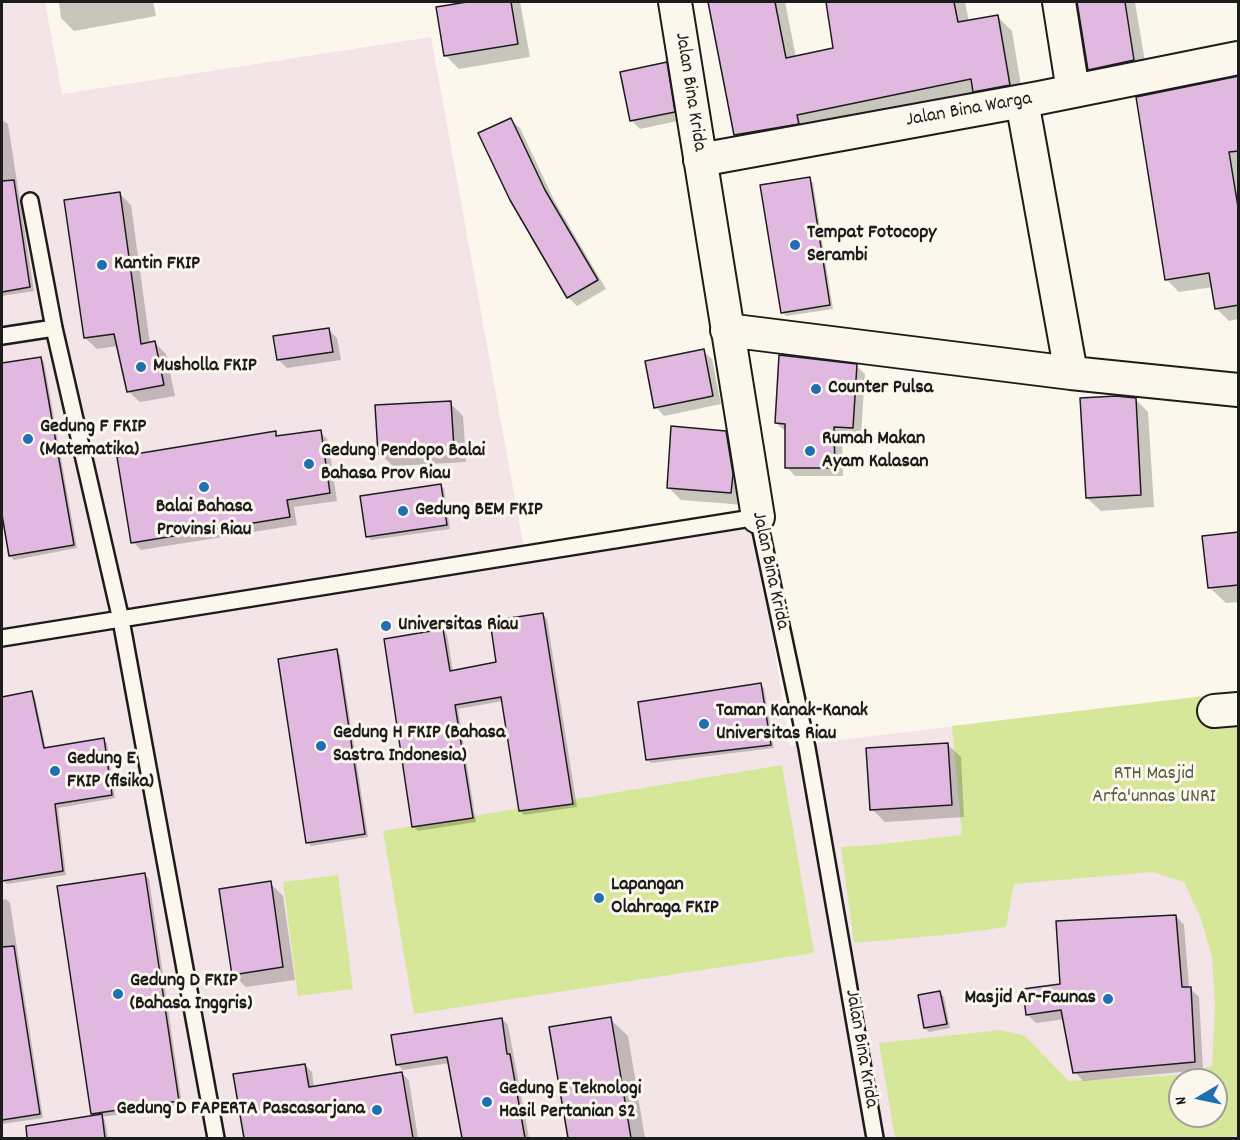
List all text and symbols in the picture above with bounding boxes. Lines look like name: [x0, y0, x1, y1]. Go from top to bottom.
street label: Jalan Bina Krida: [668, 31, 710, 153]
street label: Jalan Bina Warga: [904, 88, 1034, 134]
place label: Tempat Fotocopy Serambi: [807, 222, 936, 269]
marker: Tempat Fotocopy Serambi: [788, 238, 802, 252]
place label: Kantin FKIP: [114, 253, 200, 277]
marker: Kantin FKIP: [95, 258, 109, 272]
place label: Musholla FKIP: [153, 355, 257, 379]
marker: Musholla FKIP: [134, 360, 148, 374]
place label: Counter Pulsa: [828, 377, 933, 401]
marker: Counter Pulsa: [809, 382, 823, 396]
place label: Gedung F FKIP (Matematika): [40, 416, 146, 463]
place label: Rumah Makan Ayam Kalasan: [822, 428, 929, 475]
marker: Gedung F FKIP (Matematika): [21, 432, 35, 446]
place label: Gedung Pendopo Balai Bahasa Prov Riau: [321, 440, 485, 487]
marker: Rumah Makan Ayam Kalasan: [803, 444, 817, 458]
marker: Gedung Pendopo Balai Bahasa Prov Riau: [302, 457, 316, 471]
marker: Balai Bahasa Provinsi Riau: [197, 480, 211, 494]
place label: Balai Bahasa Provinsi Riau: [156, 496, 252, 543]
place label: Gedung BEM FKIP: [415, 499, 543, 523]
marker: Gedung BEM FKIP: [396, 504, 410, 518]
street label: Jalan Bina Krida: [745, 510, 793, 632]
place label: Universitas Riau: [398, 614, 518, 638]
marker: Universitas Riau: [379, 619, 393, 633]
place label: Taman Kanak-Kanak Universitas Riau: [716, 700, 868, 747]
marker: Taman Kanak-Kanak Universitas Riau: [697, 717, 711, 731]
place label: Gedung H FKIP (Bahasa Sastra Indonesia): [333, 722, 505, 769]
marker: Gedung H FKIP (Bahasa Sastra Indonesia): [314, 739, 328, 753]
place label: Gedung E FKIP (fisika): [67, 748, 154, 795]
park label: RTH Masjid Arfa'unnas UNRI: [1092, 763, 1216, 810]
marker: Gedung E FKIP (fisika): [48, 764, 62, 778]
place label: Lapangan Olahraga FKIP: [611, 874, 719, 921]
marker: Lapangan Olahraga FKIP: [592, 891, 606, 905]
place label: Gedung D FKIP (Bahasa Inggris): [130, 970, 252, 1017]
marker: Gedung D FKIP (Bahasa Inggris): [111, 987, 125, 1001]
place label: Masjid Ar-Faunas: [964, 987, 1096, 1011]
street label: Jalan Bina Krida: [838, 988, 882, 1110]
marker: Masjid Ar-Faunas: [1101, 992, 1115, 1006]
north arrow: [1168, 1068, 1228, 1128]
place label: Gedung E Teknologi Hasil Pertanian S2: [499, 1078, 641, 1125]
marker: Gedung E Teknologi Hasil Pertanian S2: [480, 1095, 494, 1109]
text: N: [1170, 1095, 1194, 1106]
place label: Gedung D FAPERTA Pascasarjana: [117, 1098, 365, 1122]
marker: Gedung D FAPERTA Pascasarjana: [370, 1103, 384, 1117]

